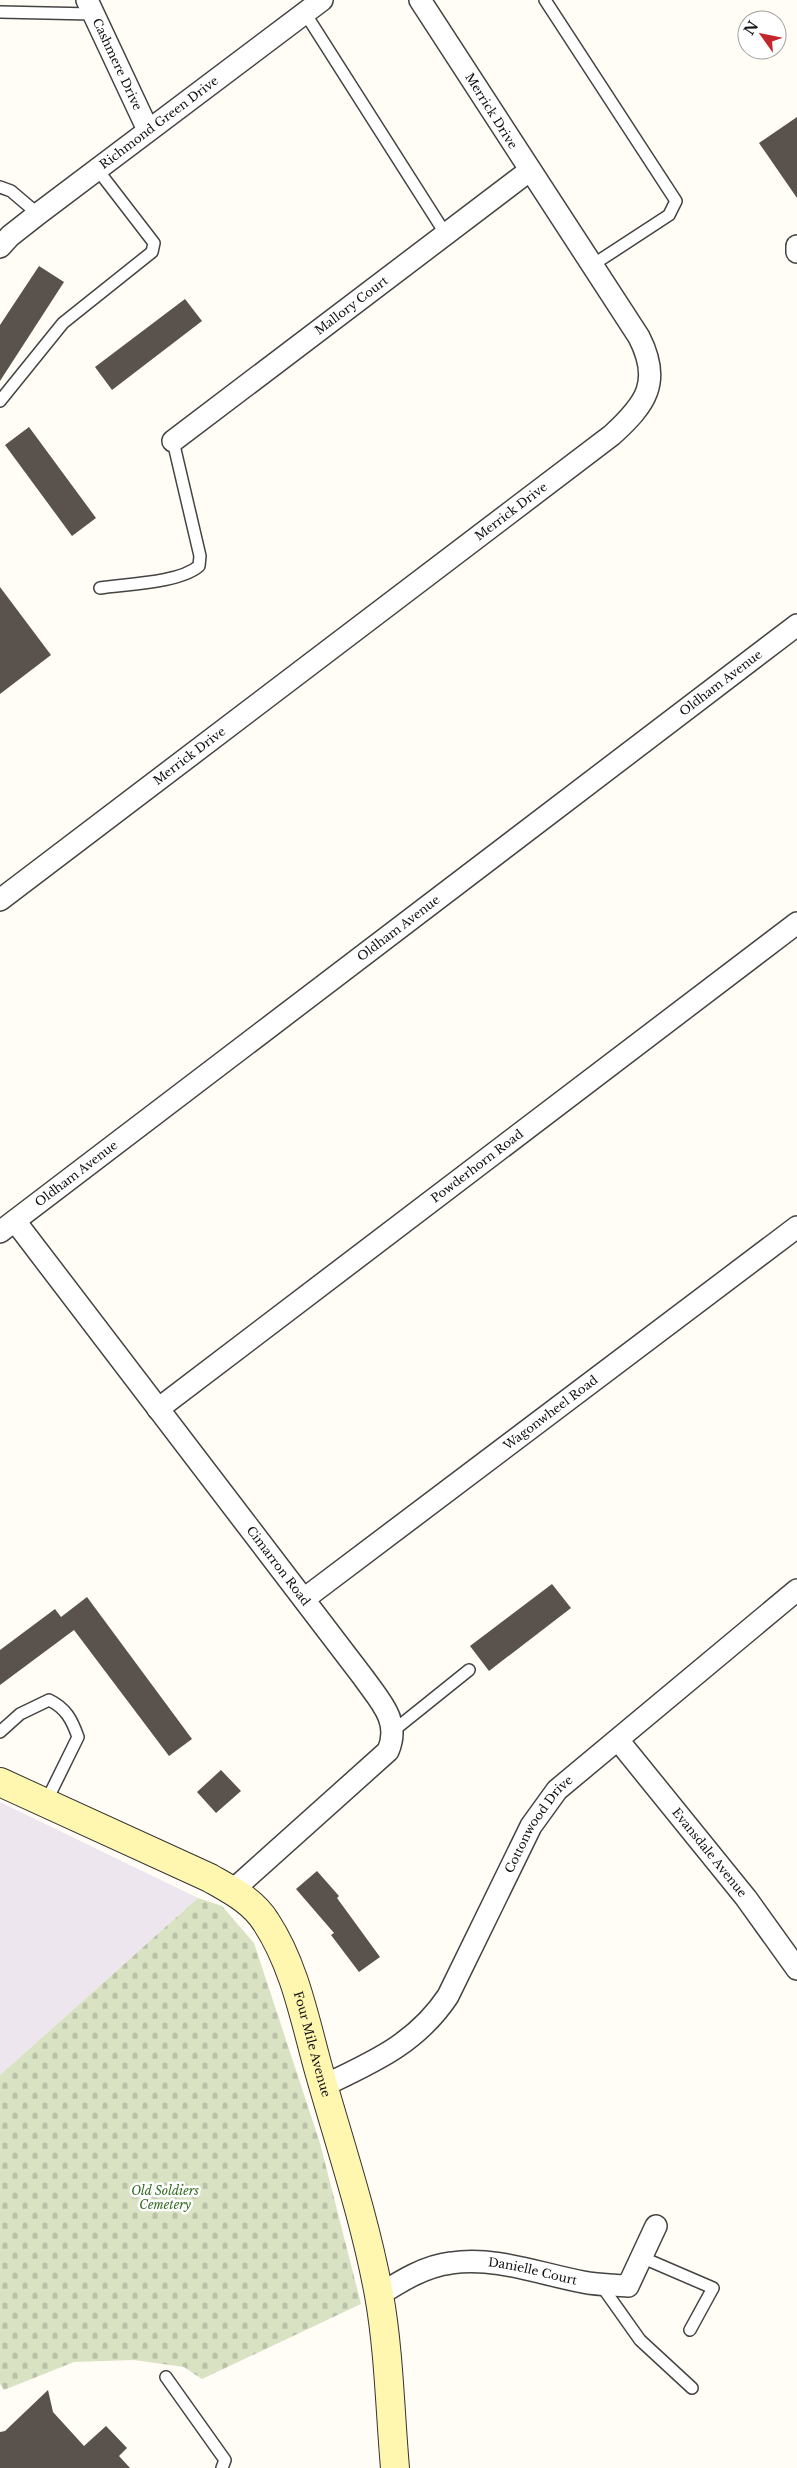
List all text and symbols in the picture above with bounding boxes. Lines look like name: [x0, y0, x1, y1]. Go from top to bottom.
north arrow: [737, 10, 787, 60]
street label: Cashmere Drive: [90, 16, 146, 113]
text: N: [740, 17, 762, 38]
street label: Merrick Drive: [462, 70, 521, 152]
street label: Richmond Green Drive: [96, 73, 221, 172]
street label: Mallory Court: [312, 272, 391, 338]
street label: Merrick Drive: [472, 479, 550, 543]
street label: Oldham Avenue: [676, 646, 765, 719]
street label: Merrick Drive: [150, 723, 228, 788]
street label: Oldham Avenue: [354, 892, 443, 964]
street label: Powderhorn Road: [428, 1126, 526, 1206]
street label: Oldham Avenue: [32, 1137, 120, 1210]
street label: Wagonwheel Road: [499, 1372, 600, 1453]
street label: Cimarron Road: [244, 1523, 314, 1608]
street label: Cottonwood Drive: [501, 1772, 576, 1875]
street label: Evansdale Avenue: [669, 1805, 750, 1900]
street label: Four Mile Avenue: [291, 1989, 334, 2099]
park label: Old Soldiers Cemetery: [131, 2183, 199, 2212]
street label: Danielle Court: [487, 2254, 579, 2288]

